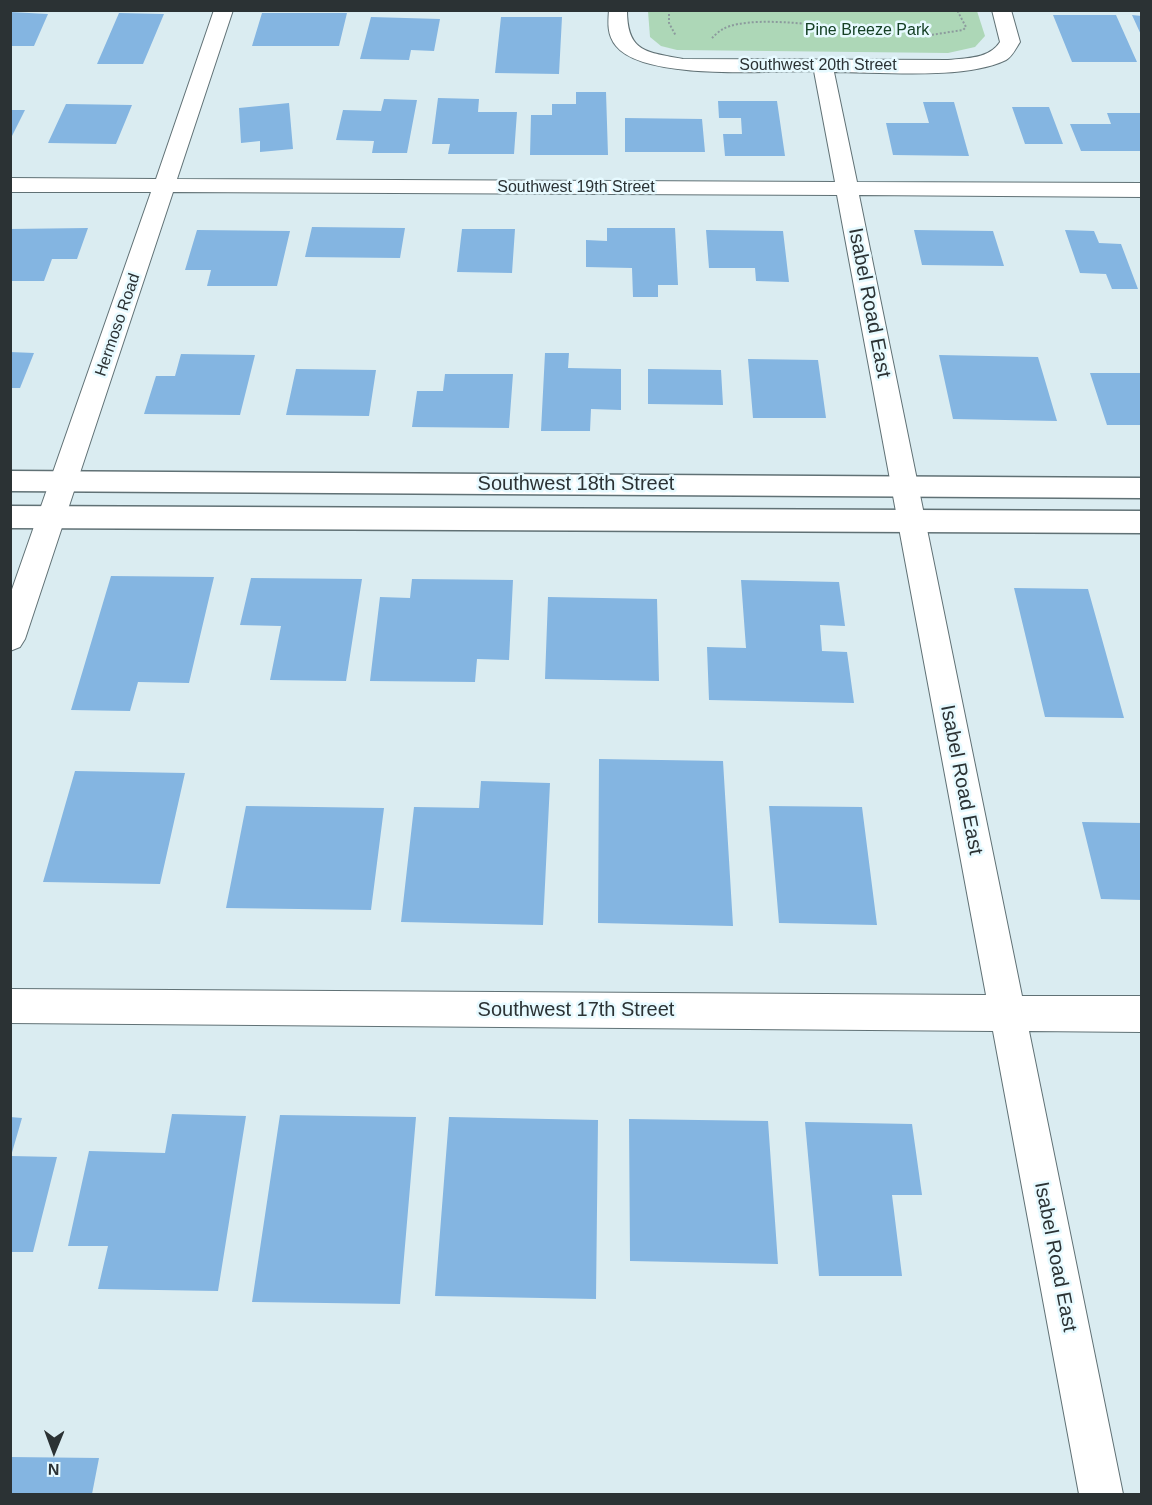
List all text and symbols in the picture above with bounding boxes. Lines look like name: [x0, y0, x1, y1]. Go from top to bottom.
park label: Pine Breeze Park: [805, 21, 929, 41]
street label: Southwest 20th Street: [739, 56, 897, 76]
street label: Southwest 19th Street: [497, 178, 655, 198]
street label: Isabel Road East: [843, 226, 895, 380]
street label: Hermoso Road: [91, 271, 145, 379]
street label: Southwest 18th Street: [478, 472, 674, 496]
street label: Isabel Road East: [935, 703, 987, 857]
street label: Southwest 17th Street: [478, 998, 674, 1022]
street label: Isabel Road East: [1029, 1180, 1081, 1334]
north arrow: [24, 1421, 84, 1481]
text: N: [48, 1461, 60, 1478]

